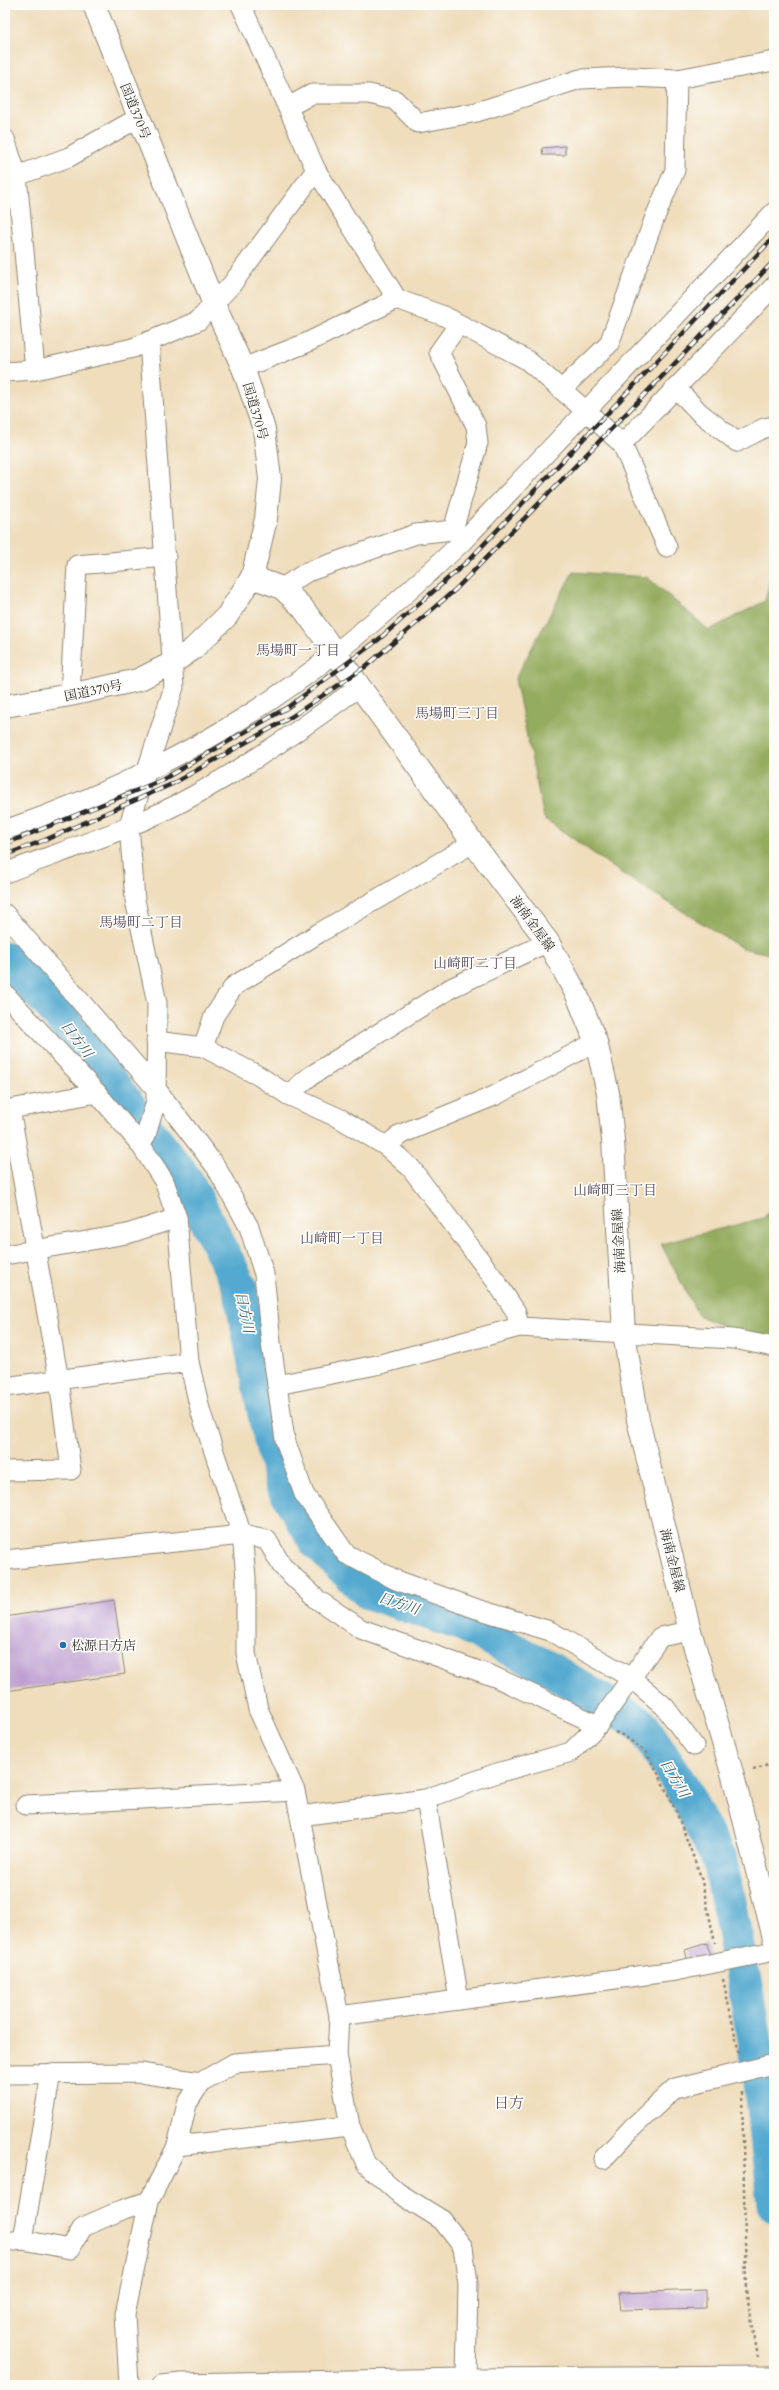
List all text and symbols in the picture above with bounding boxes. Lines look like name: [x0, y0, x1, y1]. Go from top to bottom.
street label: 国道370号: [116, 81, 154, 142]
street label: 国道370号: [238, 380, 272, 442]
district label: 馬場町一丁目: [256, 641, 340, 660]
street label: 国道370号: [62, 676, 124, 706]
district label: 馬場町三丁目: [415, 704, 499, 723]
street label: 海南金屋線: [506, 892, 559, 955]
district label: 馬場町二丁目: [99, 913, 183, 932]
district label: 山崎町二丁目: [433, 954, 517, 973]
water label: 日方川: [56, 1017, 98, 1063]
district label: 山崎町三丁目: [573, 1181, 657, 1200]
street label: 海南金屋線: [608, 1208, 630, 1274]
district label: 山崎町一丁目: [300, 1229, 384, 1248]
water label: 日方川: [231, 1290, 259, 1337]
street label: 海南金屋線: [655, 1527, 689, 1594]
water label: 日方川: [376, 1588, 424, 1620]
place label: 松源日方店: [71, 1637, 136, 1655]
marker: 松源日方店: [58, 1640, 68, 1650]
water label: 日方川: [656, 1755, 695, 1803]
district label: 日方: [494, 2093, 524, 2113]

